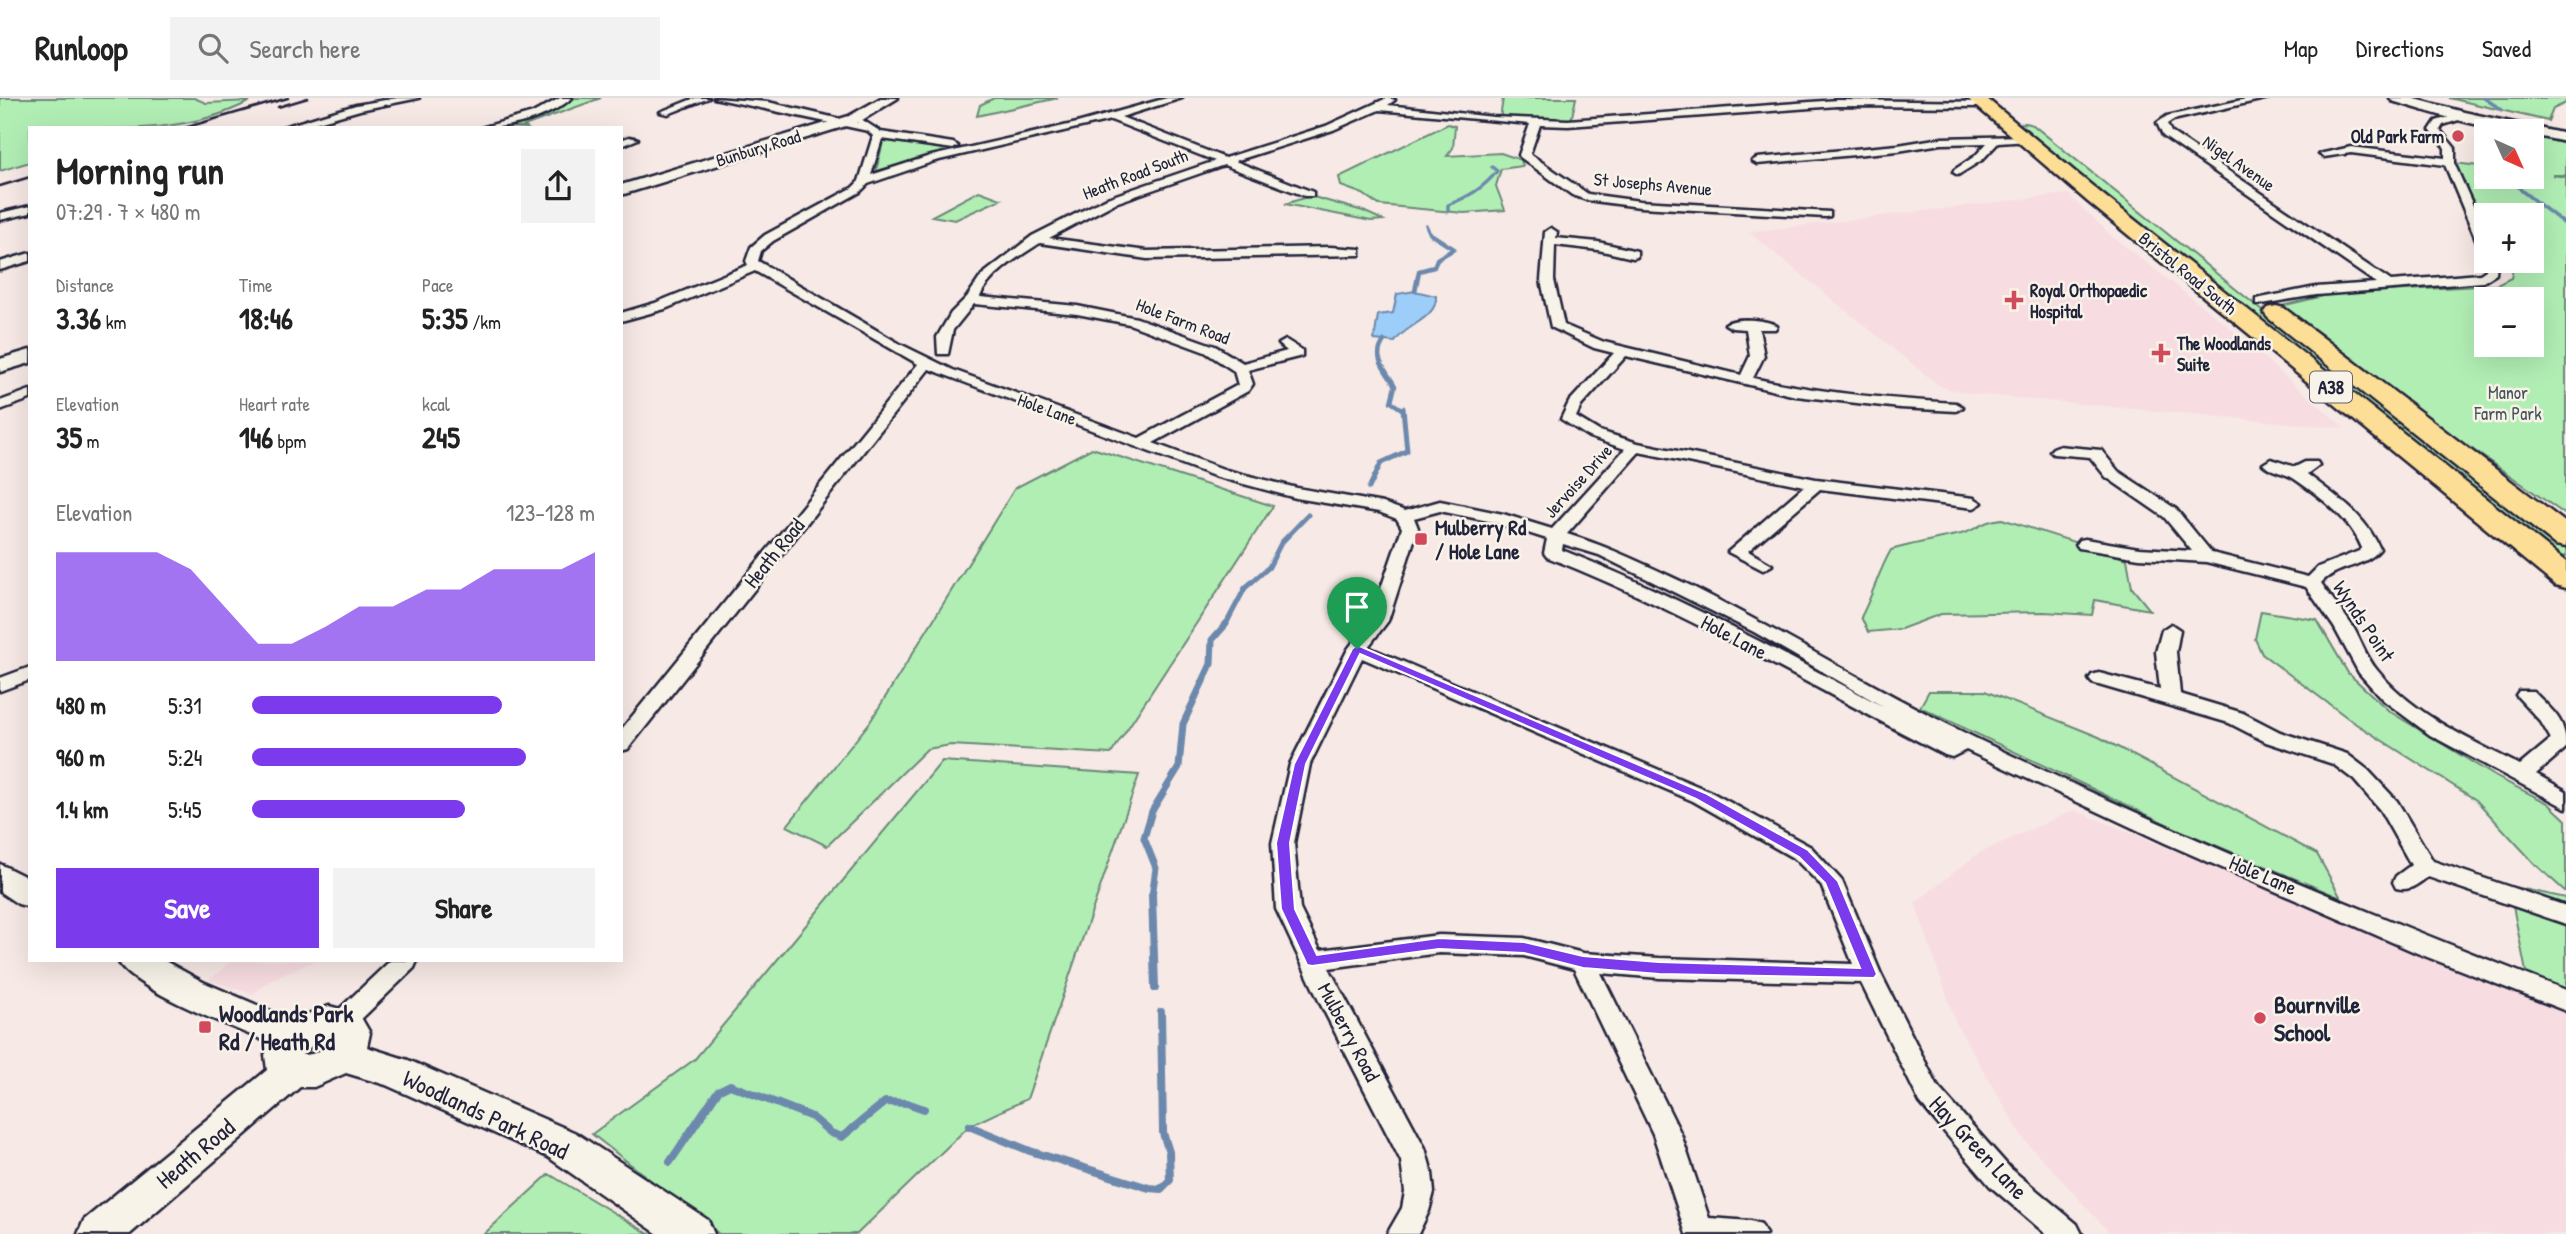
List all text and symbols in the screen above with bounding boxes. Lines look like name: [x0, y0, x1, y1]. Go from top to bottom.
search box: [170, 17, 660, 80]
text: Runloop: [35, 26, 128, 70]
icon: search: [194, 29, 232, 67]
text: Search here: [250, 31, 361, 66]
text: Map: [2284, 32, 2318, 64]
text: Directions: [2356, 32, 2444, 64]
text: Saved: [2482, 32, 2531, 64]
north arrow: [2474, 119, 2544, 189]
map controls: [2474, 119, 2544, 357]
street label: Bunbury Road: [713, 123, 803, 173]
place label: Old Park Farm: [2351, 124, 2444, 149]
marker: Old Park Farm: [2450, 128, 2466, 144]
street label: Nigel Avenue: [2198, 129, 2280, 197]
street label: Heath Road South: [1079, 142, 1192, 205]
text: Morning run: [56, 144, 224, 196]
button: share: [521, 149, 595, 223]
street label: St Josephs Avenue: [1593, 166, 1713, 202]
text: 07:29 · 7 × 480 m: [56, 196, 200, 227]
button: +: [2474, 203, 2544, 273]
street label: Bristol Road South: [2134, 226, 2243, 321]
text: Distance: [56, 272, 114, 298]
text: Time: [239, 272, 273, 298]
text: Pace: [422, 272, 454, 298]
place label: Royal Orthopaedic Hospital: [2030, 278, 2148, 325]
button: −: [2474, 287, 2544, 357]
marker: Royal Orthopaedic Hospital: [2004, 290, 2024, 310]
street label: Hole Farm Road: [1133, 292, 1233, 350]
text: 3.36: [56, 298, 101, 338]
text: 18:46: [239, 298, 293, 338]
text: 5:35: [422, 298, 468, 338]
text: km: [101, 309, 126, 335]
text: /km: [468, 309, 501, 335]
place label: The Woodlands Suite: [2176, 331, 2271, 377]
marker: The Woodlands Suite: [2151, 343, 2171, 363]
road number: A38: [2310, 372, 2352, 402]
park label: Manor Farm Park: [2473, 380, 2542, 426]
street label: Hole Lane: [1014, 387, 1080, 431]
text: Elevation: [56, 391, 119, 417]
text: Heart rate: [239, 391, 310, 417]
text: kcal: [422, 391, 450, 417]
text: 35: [56, 417, 82, 457]
text: 146: [239, 417, 273, 457]
text: 245: [422, 417, 460, 457]
text: m: [82, 428, 99, 454]
text: bpm: [273, 428, 306, 454]
street label: Jervoise Drive: [1538, 439, 1618, 523]
text: Elevation: [56, 497, 132, 528]
text: 123–128 m: [506, 497, 595, 528]
street label: Heath Road: [737, 512, 811, 594]
place label: Mulberry Rd / Hole Lane: [1435, 513, 1527, 566]
marker: Mulberry Rd / Hole Lane: [1413, 531, 1429, 547]
street label: Wynds Point: [2326, 575, 2402, 668]
pin: [1327, 577, 1387, 649]
icon: arrive: [1338, 588, 1376, 626]
street label: Hole Lane: [1696, 608, 1772, 666]
text: 480 m: [56, 690, 106, 721]
text: 5:31: [168, 690, 202, 721]
text: 960 m: [56, 742, 105, 773]
text: 5:24: [168, 742, 202, 773]
text: 1.4 km: [56, 794, 108, 825]
text: 5:45: [168, 794, 201, 825]
street label: Hole Lane: [2225, 848, 2301, 902]
button: Save: [56, 868, 319, 948]
button: Share: [333, 868, 595, 948]
street label: Mulberry Road: [1311, 978, 1387, 1086]
place label: Bournville School: [2274, 988, 2361, 1048]
place label: Woodlands Park Rd / Heath Rd: [219, 997, 353, 1057]
marker: Bournville School: [2252, 1010, 2268, 1026]
marker: Woodlands Park Rd / Heath Rd: [197, 1019, 213, 1035]
street label: Woodlands Park Road: [398, 1062, 574, 1166]
street label: Hay Green Lane: [1923, 1088, 2036, 1206]
street label: Heath Road: [149, 1111, 241, 1195]

